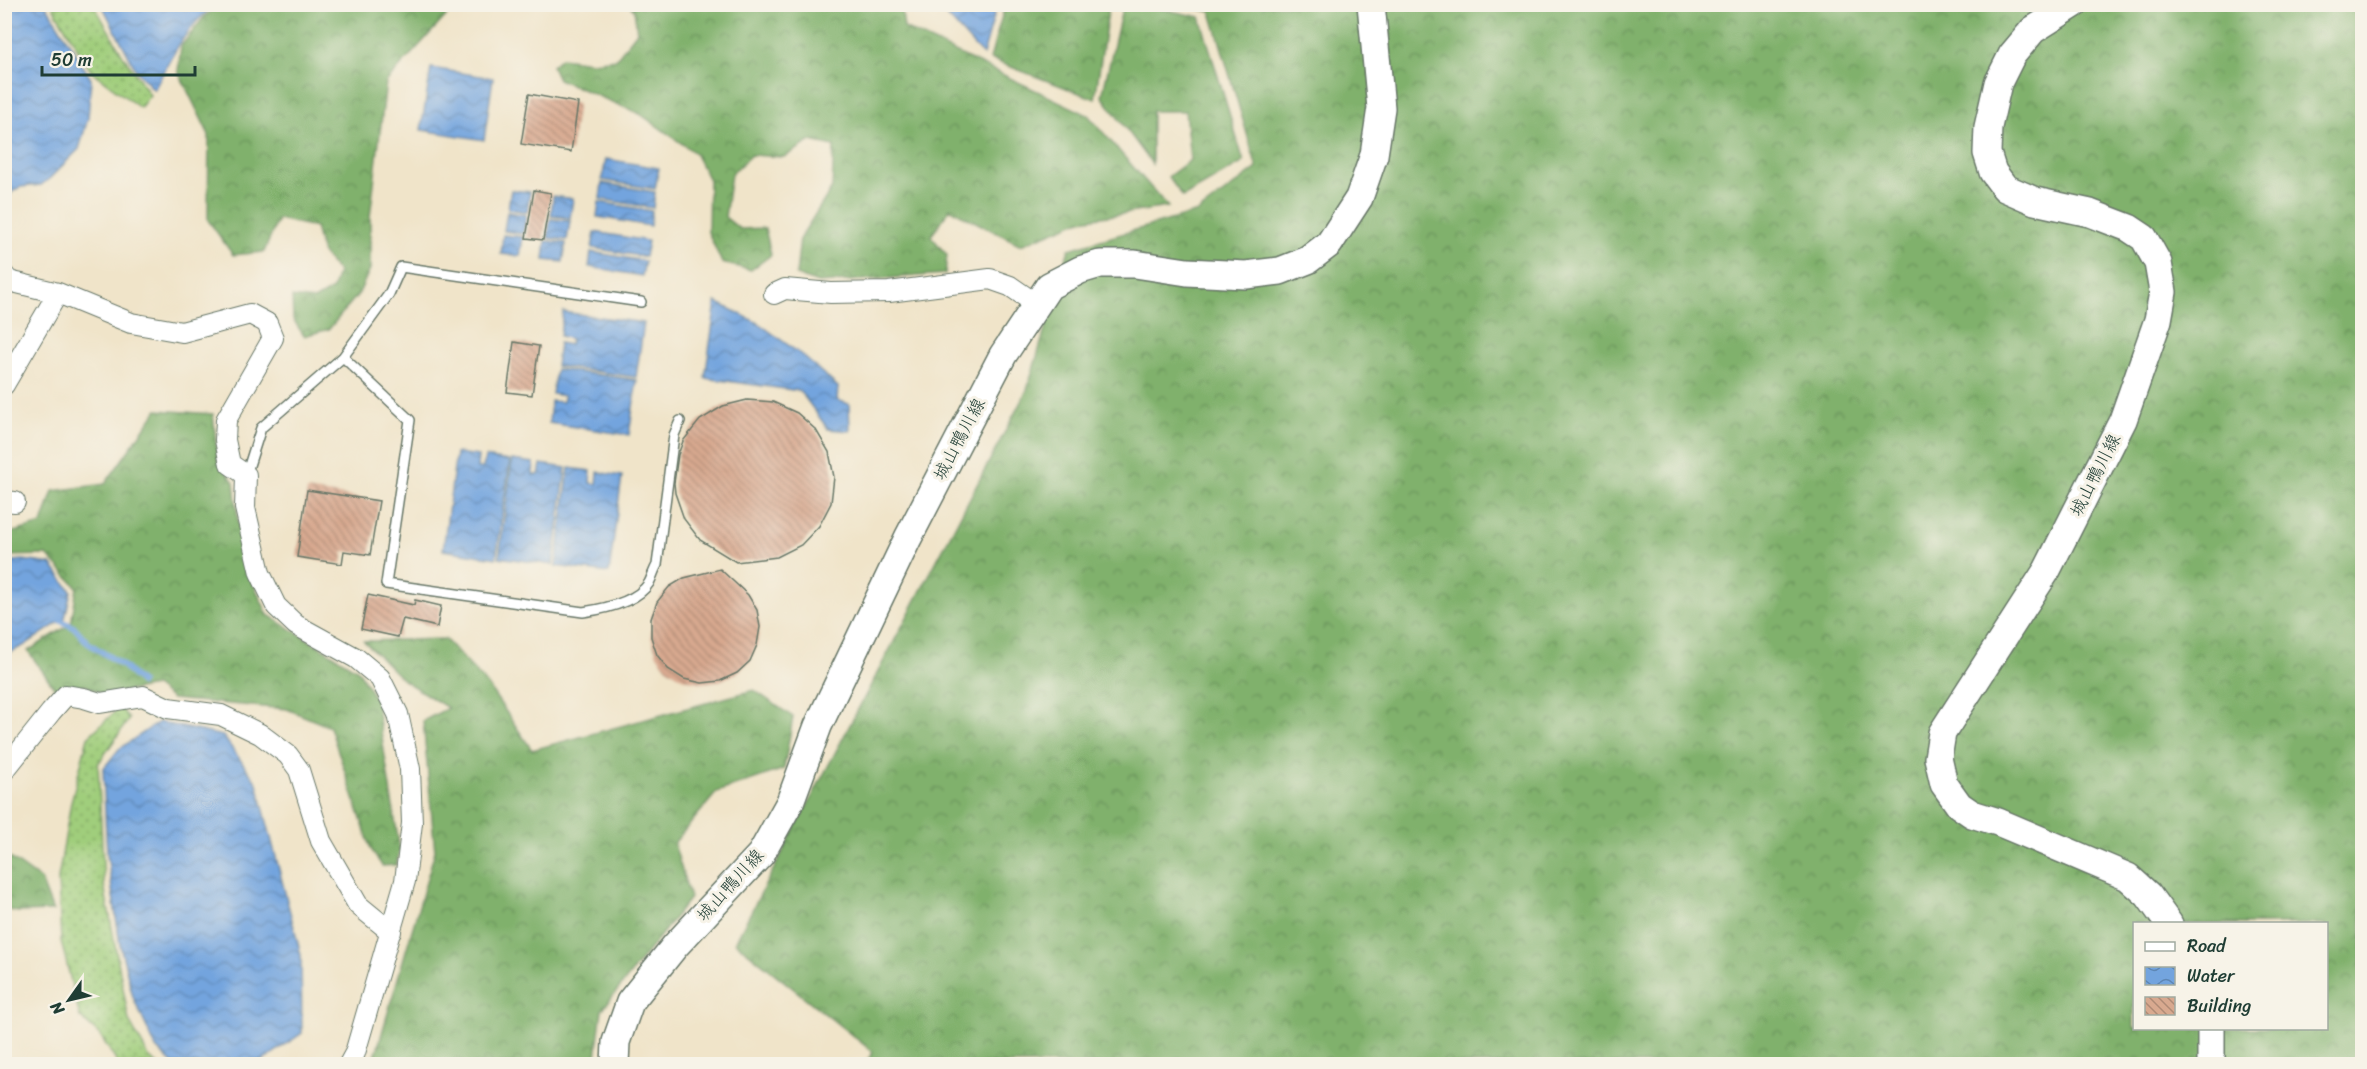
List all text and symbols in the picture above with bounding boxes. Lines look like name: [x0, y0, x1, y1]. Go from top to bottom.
scale bar: [42, 39, 195, 77]
text: 50 m: [51, 44, 92, 76]
street label: 城山鴨川線: [924, 392, 994, 486]
street label: 城山鴨川線: [2060, 428, 2130, 522]
street label: 城山鴨川線: [688, 841, 772, 929]
legend: [2133, 922, 2328, 1030]
text: Road: [2187, 930, 2227, 962]
text: Water: [2187, 960, 2236, 992]
north arrow: [39, 970, 99, 1030]
text: Building: [2187, 990, 2251, 1022]
text: N: [41, 995, 73, 1022]

